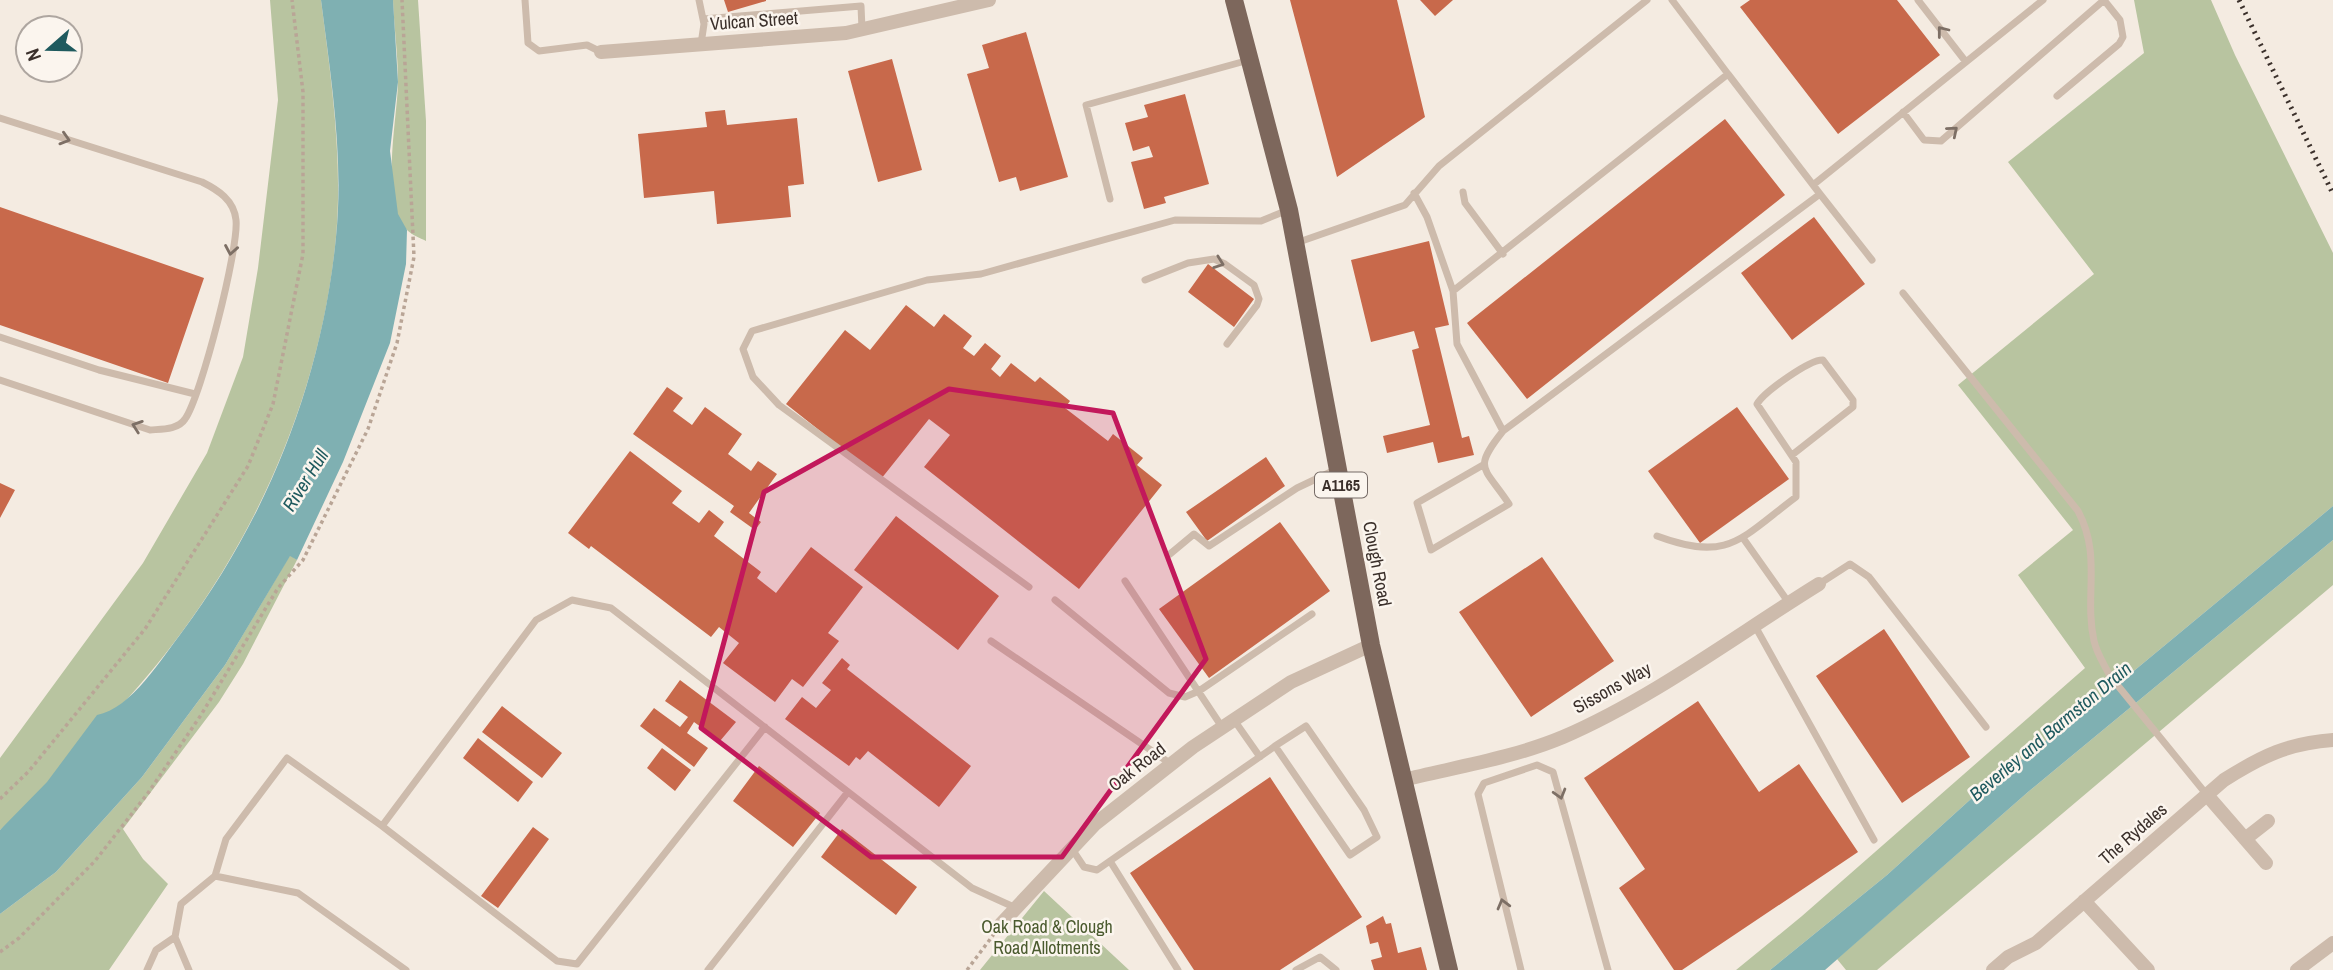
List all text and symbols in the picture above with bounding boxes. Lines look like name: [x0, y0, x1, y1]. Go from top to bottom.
street label: Vulcan Street: [709, 5, 799, 36]
north arrow: [14, 14, 84, 84]
one-way arrow: [1938, 26, 1951, 39]
text: N: [19, 45, 47, 65]
one-way arrow: [1946, 126, 1958, 139]
one-way arrow: [59, 130, 71, 145]
one-way arrow: [224, 244, 239, 256]
one-way arrow: [1212, 255, 1224, 269]
one-way arrow: [132, 420, 144, 434]
water label: River Hull: [276, 444, 334, 516]
road number: A1165: [1315, 472, 1367, 498]
street label: Clough Road: [1357, 519, 1398, 609]
water label: Beverley and Barmston Drain: [1963, 655, 2137, 807]
street label: Sissons Way: [1568, 656, 1656, 719]
street label: Oak Road: [1103, 736, 1171, 797]
one-way arrow: [1551, 788, 1566, 800]
street label: The Rydales: [2093, 797, 2172, 870]
one-way arrow: [1497, 898, 1512, 910]
park label: Oak Road & Clough Road Allotments: [981, 914, 1113, 960]

